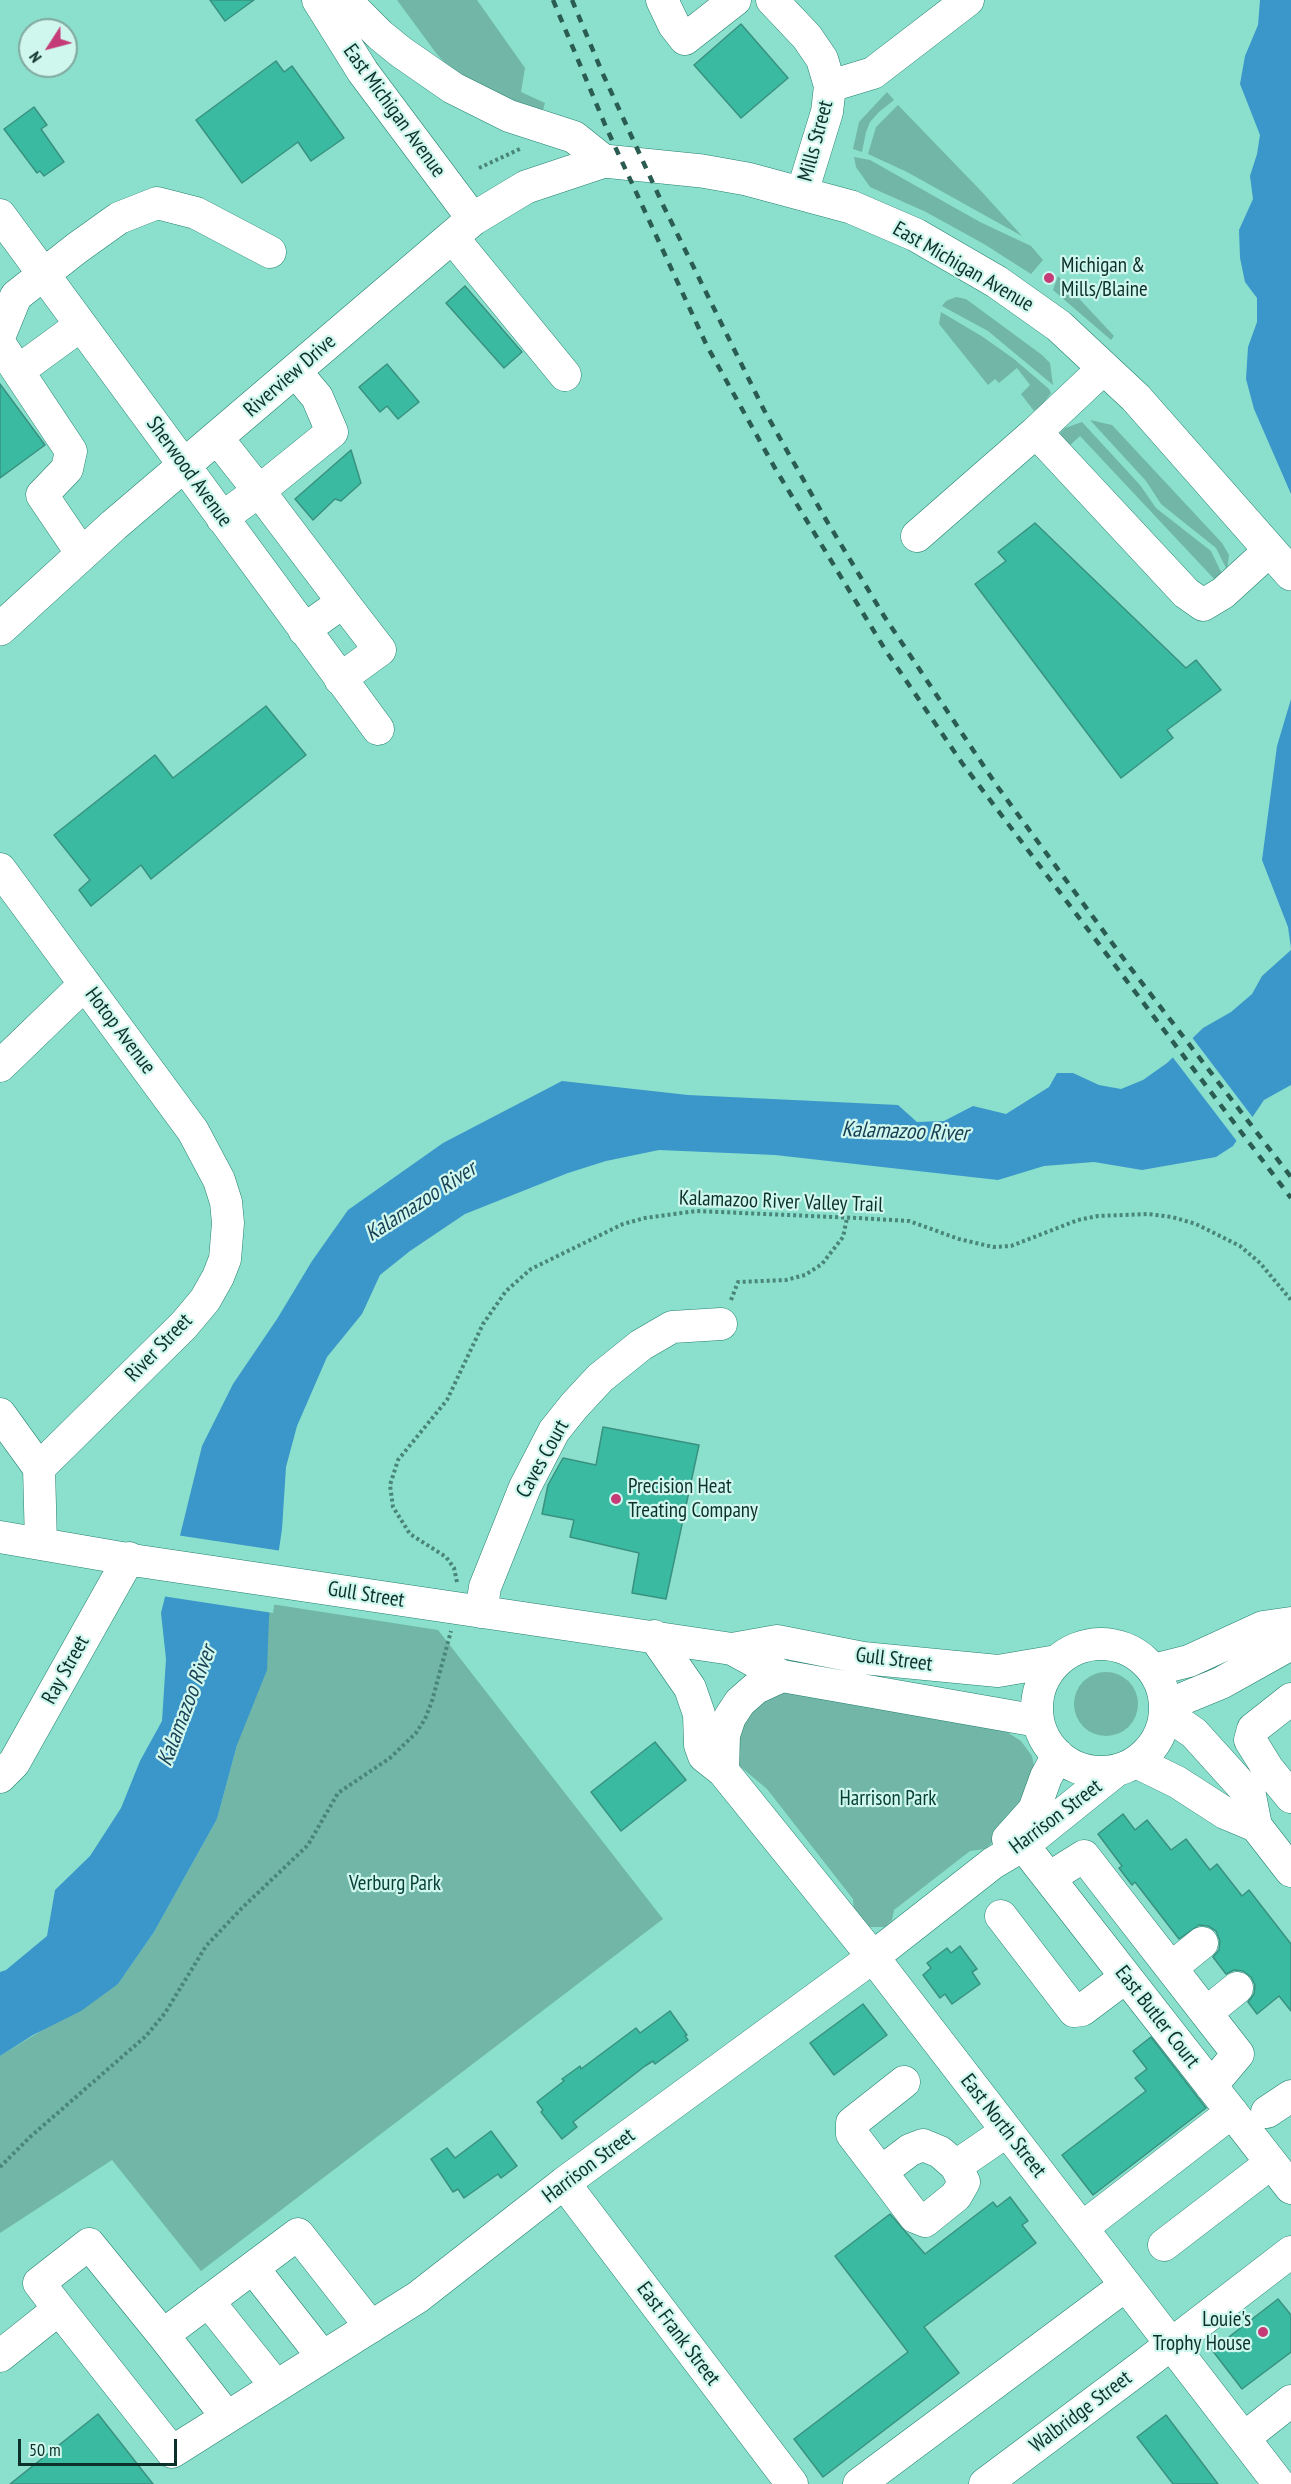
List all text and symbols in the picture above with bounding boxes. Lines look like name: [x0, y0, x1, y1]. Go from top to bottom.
north arrow: [18, 18, 78, 78]
street label: East Michigan Avenue: [337, 40, 451, 182]
text: N: [24, 48, 46, 67]
street label: Mills Street: [793, 98, 839, 184]
street label: East Michigan Avenue: [888, 217, 1038, 317]
place label: Michigan & Mills/Blaine: [1061, 253, 1148, 303]
marker: Michigan & Mills/Blaine: [1042, 271, 1056, 285]
street label: Riverview Drive: [239, 329, 341, 423]
street label: Sherwood Avenue: [141, 412, 237, 532]
street label: Hotop Avenue: [79, 983, 161, 1079]
water label: Kalamazoo River: [841, 1117, 969, 1147]
water label: Kalamazoo River: [361, 1156, 481, 1248]
street label: Kalamazoo River Valley Trail: [679, 1186, 883, 1218]
street label: River Street: [120, 1309, 198, 1387]
street label: Caves Court: [511, 1416, 575, 1502]
place label: Precision Heat Treating Company: [628, 1474, 758, 1524]
marker: Precision Heat Treating Company: [609, 1492, 623, 1506]
street label: Gull Street: [326, 1577, 406, 1613]
street label: Ray Street: [37, 1631, 95, 1709]
water label: Kalamazoo River: [152, 1642, 222, 1770]
street label: Gull Street: [854, 1643, 934, 1677]
street label: Harrison Street: [1005, 1774, 1107, 1860]
park label: Harrison Park: [840, 1786, 936, 1812]
park label: Verburg Park: [349, 1871, 441, 1897]
street label: East Butler Court: [1109, 1961, 1205, 2073]
street label: East North Street: [955, 2069, 1051, 2183]
street label: Harrison Street: [538, 2123, 640, 2209]
street label: East Frank Street: [631, 2277, 725, 2391]
place label: Louie's Trophy House: [1153, 2307, 1251, 2357]
marker: Louie's Trophy House: [1256, 2325, 1270, 2339]
street label: Walbridge Street: [1025, 2366, 1137, 2458]
scale bar: [21, 2427, 180, 2465]
text: 50 m: [29, 2438, 61, 2461]

